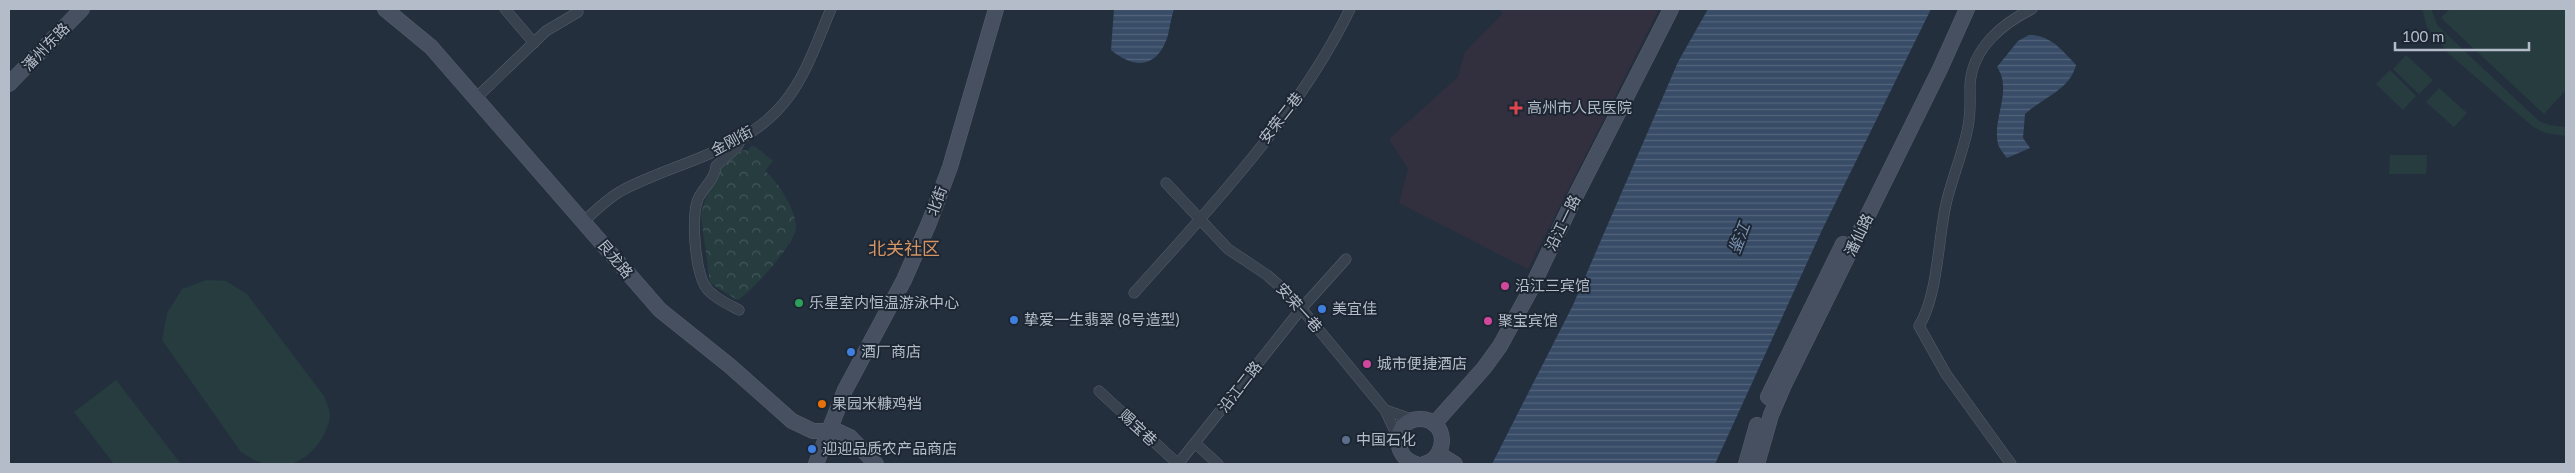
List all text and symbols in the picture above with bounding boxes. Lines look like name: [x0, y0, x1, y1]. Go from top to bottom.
street label: 潘州东路: [18, 18, 73, 74]
scale bar: [2395, 20, 2529, 52]
text: 100 m: [2402, 27, 2444, 45]
street label: 安荣二巷: [1255, 88, 1306, 147]
place label: 高州市人民医院: [1527, 98, 1632, 116]
marker: 高州市人民医院: [1509, 101, 1523, 115]
street label: 金刚街: [707, 122, 756, 159]
street label: 北街: [922, 183, 950, 218]
street label: 沿江一路: [1541, 192, 1583, 253]
street label: 潘仙路: [1840, 210, 1876, 259]
water label: 鉴江: [1724, 218, 1754, 256]
street label: 艮龙路: [594, 235, 637, 281]
district label: 北关社区: [868, 237, 940, 259]
place label: 沿江三宾馆: [1515, 276, 1590, 294]
street label: 安荣一巷: [1273, 279, 1327, 336]
marker: 沿江三宾馆: [1499, 280, 1511, 292]
place label: 乐星室内恒温游泳中心: [809, 293, 959, 311]
marker: 乐星室内恒温游泳中心: [793, 297, 805, 309]
place label: 美宜佳: [1332, 299, 1377, 317]
marker: 美宜佳: [1316, 303, 1328, 315]
place label: 挚爱一生翡翠 (8号造型): [1024, 310, 1180, 328]
place label: 聚宝宾馆: [1498, 311, 1558, 329]
marker: 挚爱一生翡翠 (8号造型): [1008, 314, 1020, 326]
marker: 聚宝宾馆: [1482, 315, 1494, 327]
place label: 酒厂商店: [861, 342, 921, 360]
marker: 酒厂商店: [845, 346, 857, 358]
place label: 城市便捷酒店: [1377, 354, 1467, 372]
street label: 沿江二路: [1214, 357, 1265, 416]
marker: 城市便捷酒店: [1361, 358, 1373, 370]
place label: 果园米糠鸡档: [832, 394, 922, 412]
marker: 果园米糠鸡档: [816, 398, 828, 410]
street label: 赐宝巷: [1116, 405, 1161, 449]
place label: 中国石化: [1356, 430, 1416, 448]
marker: 中国石化: [1340, 434, 1352, 446]
place label: 迎迎品质农产品商店: [822, 439, 957, 457]
marker: 迎迎品质农产品商店: [806, 443, 818, 455]

